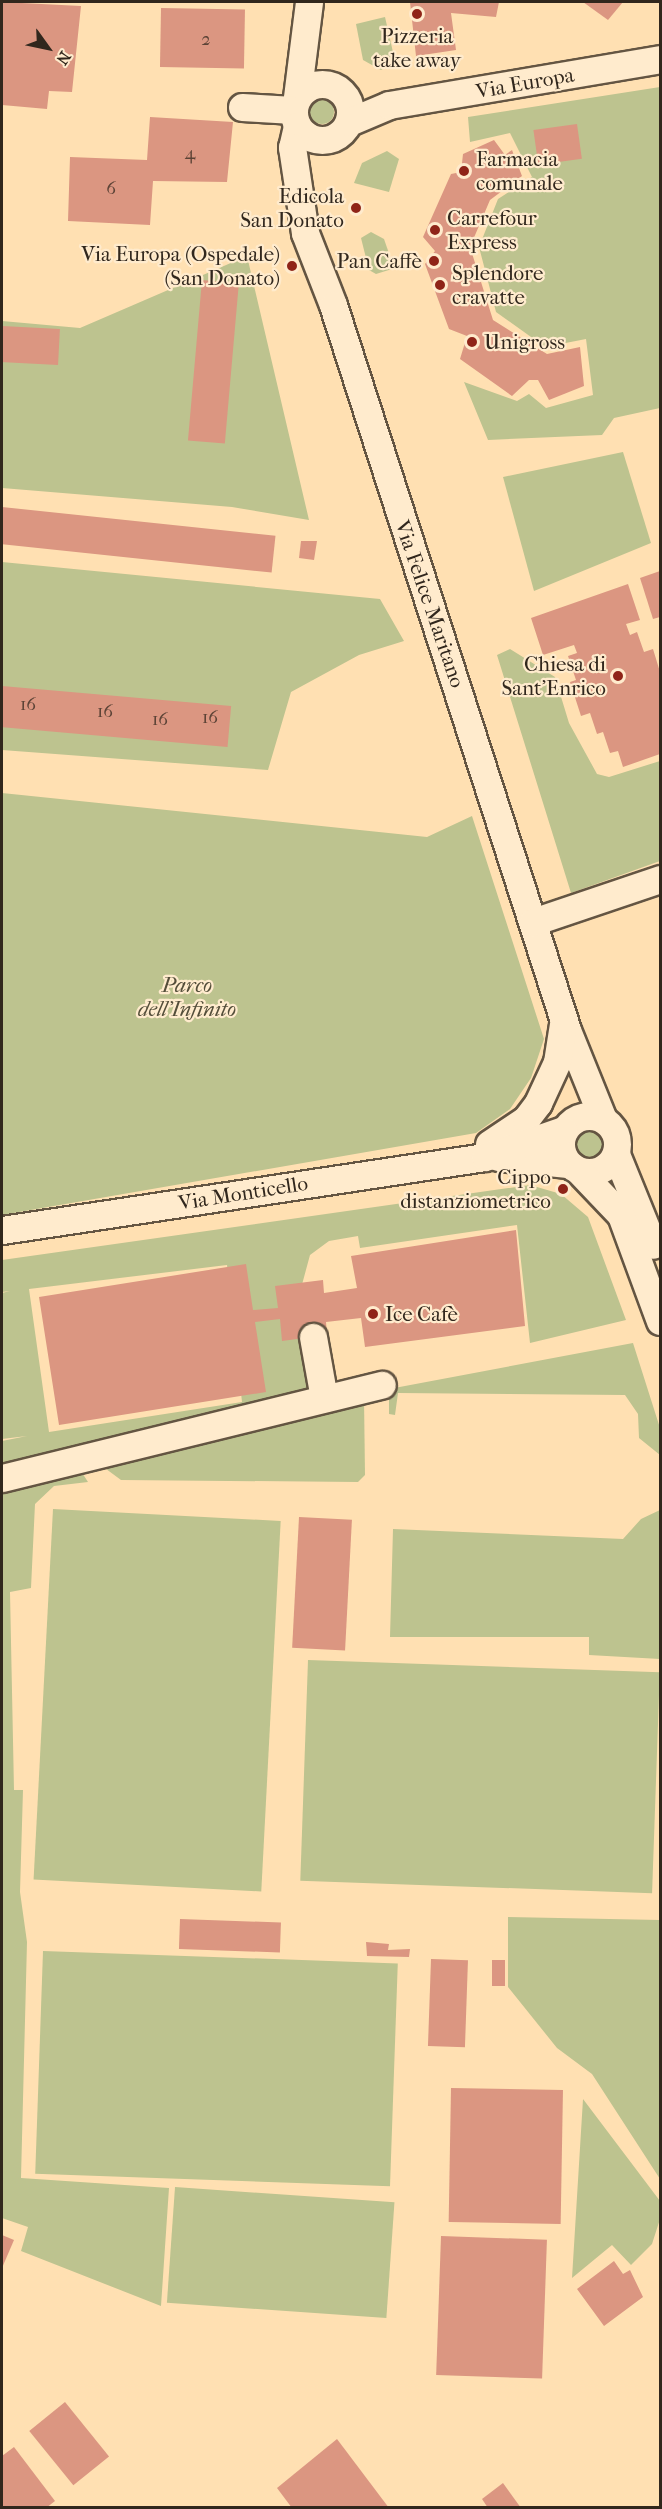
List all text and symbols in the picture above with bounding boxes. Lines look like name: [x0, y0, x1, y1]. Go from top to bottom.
marker: Pizzeria take away: [410, 7, 424, 21]
north arrow: [18, 18, 78, 78]
place label: Pizzeria take away: [373, 23, 461, 73]
house number: 2: [201, 29, 211, 51]
text: N: [52, 48, 75, 68]
street label: Via Europa: [474, 62, 576, 104]
house number: 4: [185, 143, 195, 165]
place label: Farmacia comunale: [476, 146, 563, 196]
marker: Farmacia comunale: [457, 164, 471, 178]
house number: 6: [106, 178, 116, 200]
place label: Edicola San Donato: [240, 183, 344, 233]
marker: Edicola San Donato: [349, 201, 363, 215]
place label: Carrefour Express: [447, 205, 537, 255]
marker: Carrefour Express: [428, 223, 442, 237]
place label: Via Europa (Ospedale) (San Donato): [81, 241, 280, 291]
place label: Pan Caffè: [337, 248, 422, 274]
marker: Pan Caffè: [427, 254, 441, 268]
marker: Via Europa (Ospedale) (San Donato): [285, 259, 299, 273]
place label: Splendore cravatte: [452, 260, 543, 310]
marker: Splendore cravatte: [433, 278, 447, 292]
place label: Unigross: [484, 329, 565, 355]
marker: Unigross: [465, 335, 479, 349]
street label: Via Felice Maritano: [390, 517, 470, 691]
place label: Chiesa di Sant'Enrico: [502, 651, 606, 701]
marker: Chiesa di Sant'Enrico: [611, 669, 625, 683]
house number: 16: [20, 694, 36, 716]
house number: 16: [97, 701, 113, 723]
house number: 16: [202, 707, 218, 729]
house number: 16: [152, 709, 168, 731]
park label: Parco dell'Infinito: [138, 972, 236, 1022]
place label: Cippo distanziometrico: [400, 1164, 551, 1214]
street label: Via Monticello: [176, 1170, 310, 1216]
marker: Cippo distanziometrico: [556, 1182, 570, 1196]
place label: Ice Cafè: [385, 1301, 458, 1327]
marker: Ice Cafè: [366, 1307, 380, 1321]

